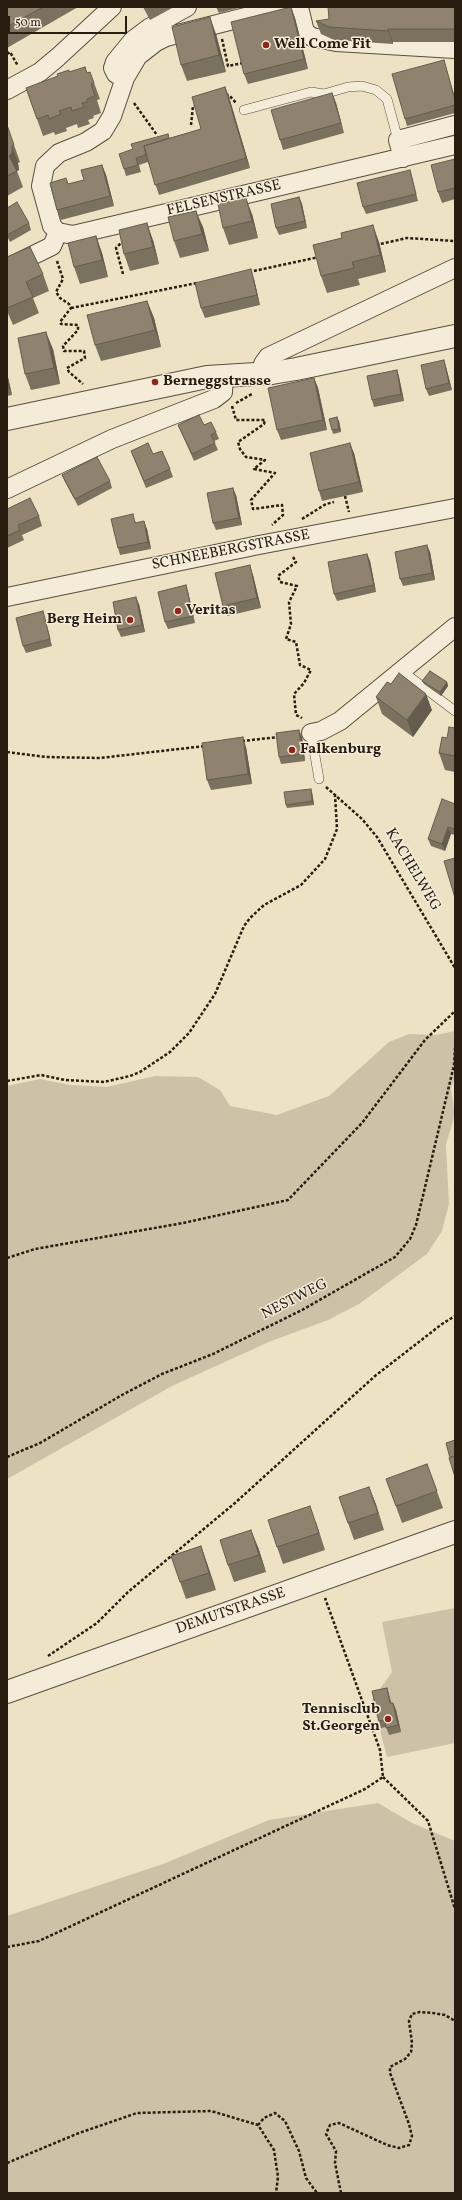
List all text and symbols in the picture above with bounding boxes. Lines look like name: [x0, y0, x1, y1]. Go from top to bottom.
scale bar: [10, 8, 129, 34]
text: 50 m: [15, 15, 41, 31]
place label: Well Come Fit: [274, 36, 371, 54]
marker: Well Come Fit: [261, 40, 271, 50]
street label: FELSENSTRASSE: [165, 177, 283, 221]
place label: Berneggstrasse: [163, 373, 271, 391]
marker: Berneggstrasse: [150, 377, 160, 387]
street label: SCHNEEBERGSTRASSE: [150, 527, 312, 575]
place label: Veritas: [186, 602, 236, 620]
marker: Veritas: [173, 606, 183, 616]
place label: Berg Heim: [47, 611, 122, 629]
marker: Berg Heim: [125, 615, 135, 625]
place label: Falkenburg: [300, 741, 381, 759]
marker: Falkenburg: [287, 745, 297, 755]
street label: KACHELWEG: [380, 825, 444, 915]
street label: NESTWEG: [259, 1276, 331, 1324]
street label: DEMUTSTRASSE: [174, 1585, 288, 1639]
place label: Tennisclub St.Georgen: [302, 1701, 380, 1736]
marker: Tennisclub St.Georgen: [383, 1714, 393, 1724]

